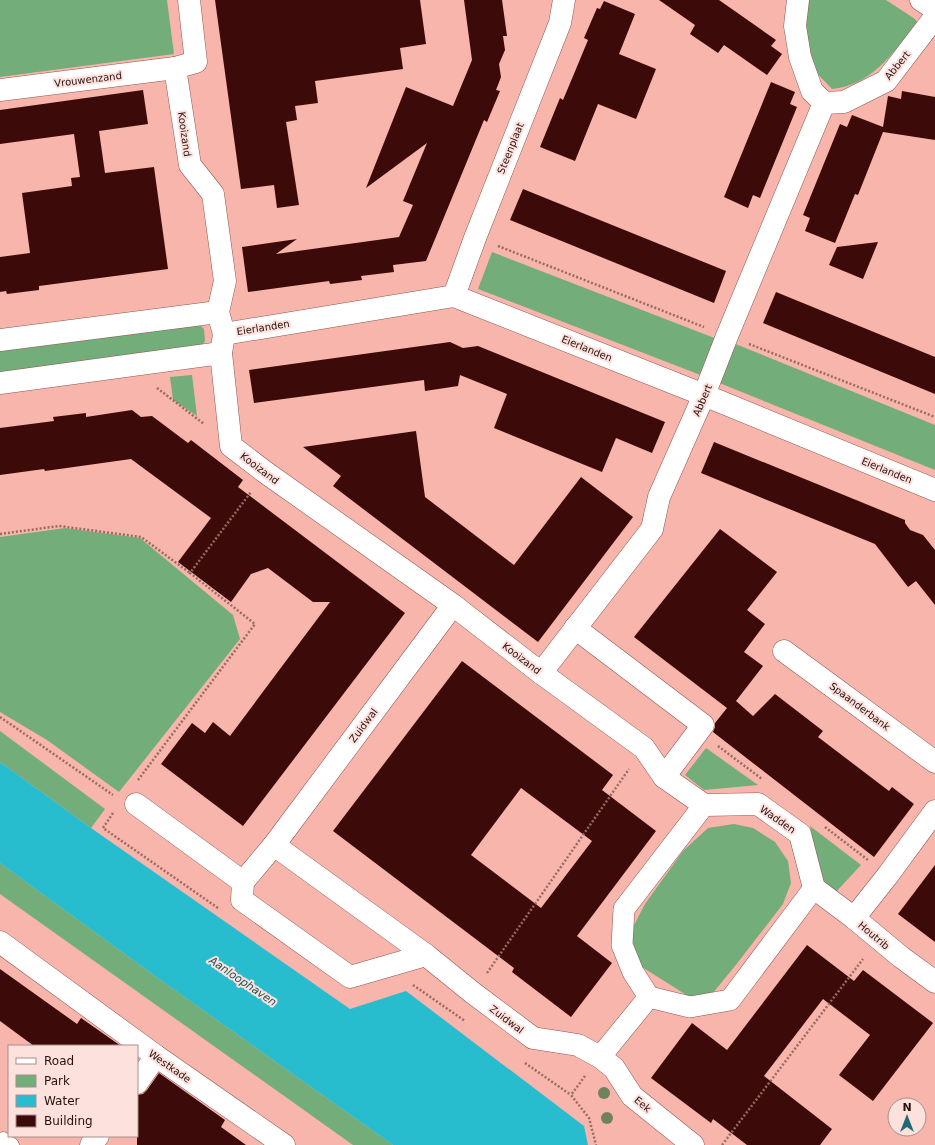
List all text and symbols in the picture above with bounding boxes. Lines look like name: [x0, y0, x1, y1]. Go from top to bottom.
street label: Abbert: [882, 49, 912, 82]
street label: Vrouwenzand: [54, 70, 122, 89]
street label: Kooizand: [176, 111, 193, 157]
street label: Steenplaat: [495, 121, 526, 175]
street label: Eierlanden: [236, 318, 290, 337]
street label: Eierlanden: [560, 333, 614, 364]
street label: Abbert: [691, 382, 714, 418]
street label: Kooizand: [238, 450, 281, 486]
street label: Eierlanden: [860, 455, 914, 486]
street label: Kooizand: [500, 640, 543, 676]
street label: Spaanderbank: [827, 680, 892, 733]
street label: Zuidwal: [347, 706, 380, 744]
street label: Wadden: [758, 803, 797, 836]
street label: Houtrib: [856, 919, 891, 952]
water label: Aanloophaven: [206, 953, 279, 1009]
street label: Zuidwal: [488, 1003, 526, 1036]
legend: [8, 1045, 138, 1137]
street label: Westkade: [147, 1048, 193, 1085]
text: Road: [44, 1054, 74, 1068]
text: Park: [44, 1074, 70, 1088]
text: Water: [44, 1094, 80, 1108]
street label: Eek: [632, 1094, 653, 1115]
north arrow: [887, 1097, 927, 1137]
text: N: [902, 1101, 912, 1114]
text: Building: [44, 1114, 93, 1128]

